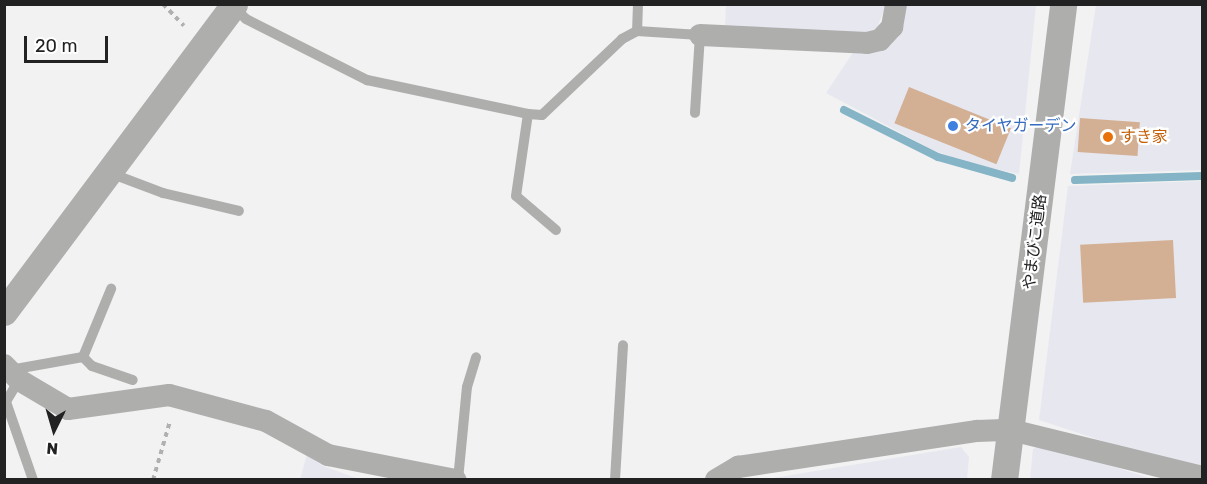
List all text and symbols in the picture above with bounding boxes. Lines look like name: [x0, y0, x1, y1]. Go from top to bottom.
scale bar: [27, 24, 111, 62]
text: 20 m: [35, 35, 77, 57]
place label: タイヤガーデン: [965, 116, 1077, 136]
marker: タイヤガーデン: [946, 119, 960, 133]
place label: すき家: [1120, 127, 1168, 147]
marker: すき家: [1101, 130, 1115, 144]
street label: やまびこ道路: [1020, 193, 1050, 291]
north arrow: [24, 400, 84, 460]
text: N: [46, 438, 59, 458]

